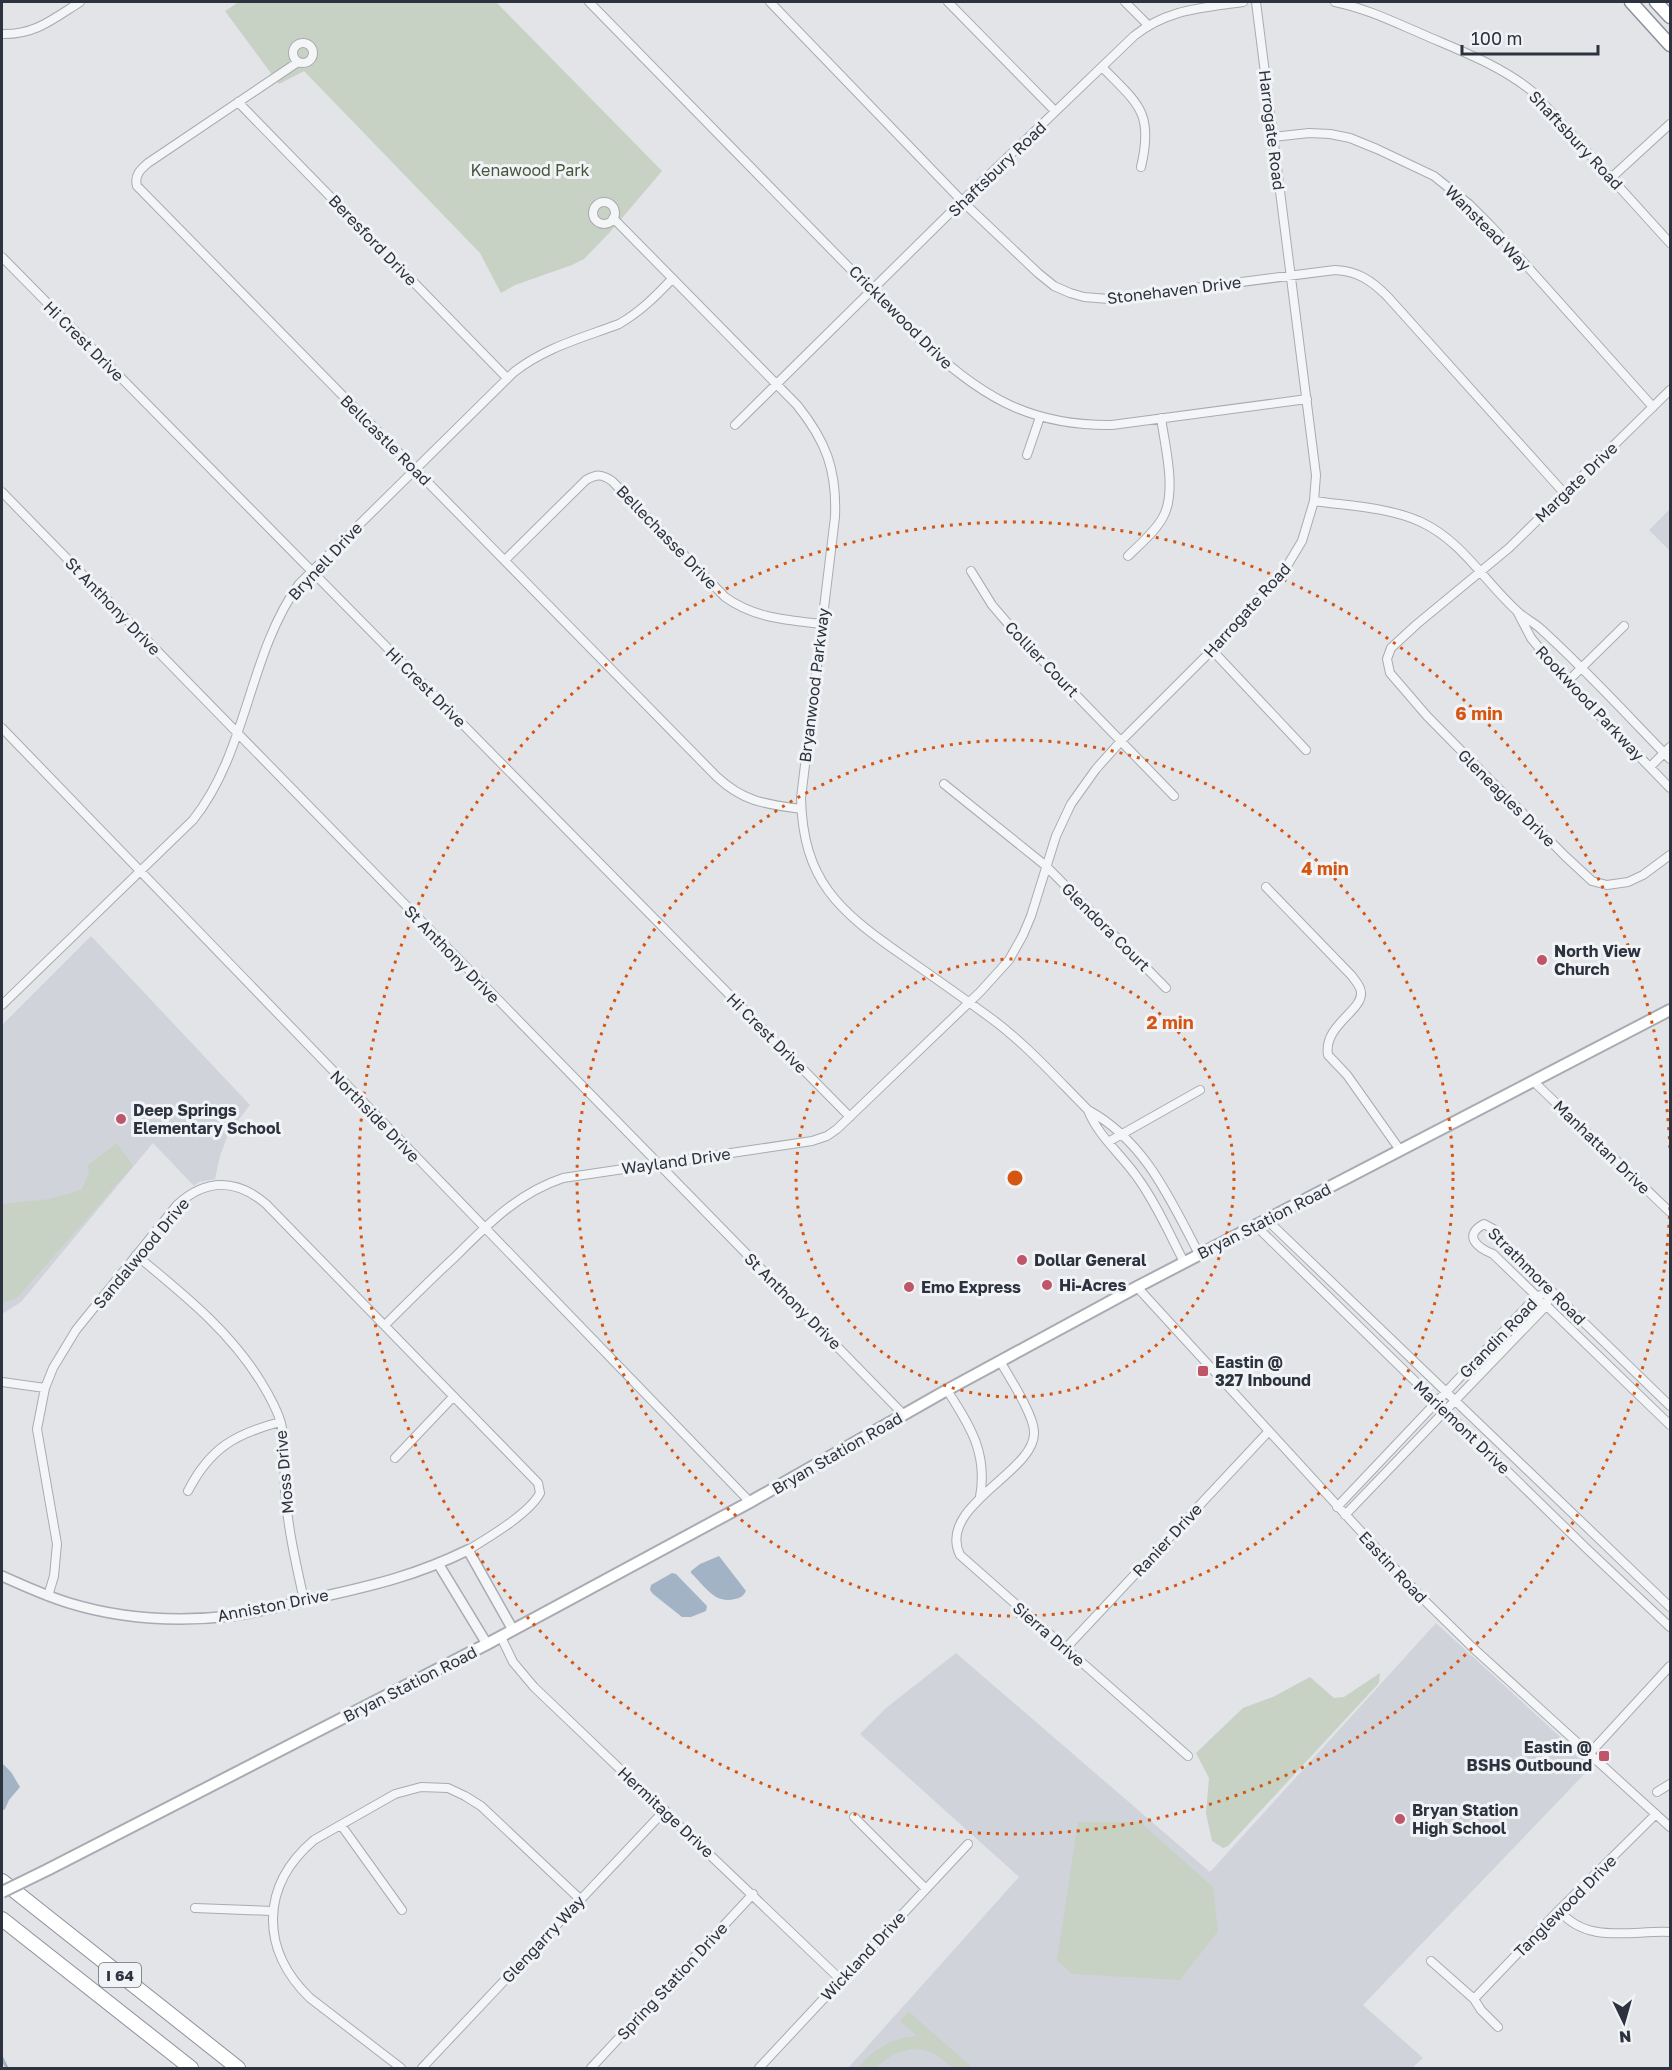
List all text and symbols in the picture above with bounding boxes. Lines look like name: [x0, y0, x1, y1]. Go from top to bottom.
scale bar: [1462, 18, 1598, 56]
text: 100 m: [1471, 27, 1522, 49]
street label: Harrogate Road: [1255, 69, 1289, 191]
street label: Shaftsbury Road: [1525, 86, 1627, 194]
street label: Shaftsbury Road: [944, 117, 1050, 221]
park label: Kenawood Park: [470, 160, 590, 180]
street label: Wanstead Way: [1441, 181, 1535, 275]
street label: Beresford Drive: [325, 190, 421, 290]
street label: Cricklewood Drive: [845, 261, 957, 373]
street label: Stonehaven Drive: [1106, 272, 1242, 308]
street label: Hi Crest Drive: [40, 297, 128, 385]
street label: Bellcastle Road: [336, 390, 436, 490]
street label: Margate Drive: [1531, 438, 1621, 526]
street label: Bellechasse Drive: [612, 481, 722, 593]
street label: Brynell Drive: [284, 518, 366, 604]
street label: St Anthony Drive: [61, 553, 165, 659]
street label: Harrogate Road: [1199, 558, 1295, 662]
street label: Bryanwood Parkway: [795, 607, 833, 763]
street label: Collier Court: [1001, 617, 1083, 701]
street label: Rookwood Parkway: [1532, 641, 1649, 765]
street label: Hi Crest Drive: [382, 643, 470, 731]
text: 6 min: [1455, 702, 1503, 724]
street label: Gleneagles Drive: [1454, 745, 1560, 851]
text: 4 min: [1301, 857, 1349, 879]
street label: Glendora Court: [1058, 879, 1154, 975]
street label: St Anthony Drive: [400, 901, 504, 1007]
place label: North View Church: [1554, 941, 1642, 979]
marker: North View Church: [1535, 953, 1549, 967]
street label: Hi Crest Drive: [723, 989, 811, 1077]
text: 2 min: [1146, 1011, 1194, 1033]
street label: Northside Drive: [326, 1066, 424, 1166]
street label: Manhattan Drive: [1550, 1096, 1654, 1198]
place label: Deep Springs Elementary School: [133, 1100, 282, 1138]
marker: Deep Springs Elementary School: [114, 1112, 128, 1126]
street label: Wayland Drive: [620, 1143, 732, 1179]
centre of rings: [1005, 1168, 1025, 1188]
street label: Bryan Station Road: [1194, 1179, 1334, 1263]
street label: Sandalwood Drive: [89, 1194, 193, 1312]
street label: Strathmore Road: [1484, 1223, 1590, 1329]
street label: St Anthony Drive: [740, 1248, 846, 1354]
place label: Dollar General: [1034, 1250, 1147, 1270]
marker: Dollar General: [1015, 1253, 1029, 1267]
place label: Hi-Acres: [1059, 1275, 1126, 1295]
place label: Emo Express: [921, 1277, 1021, 1297]
marker: Hi-Acres: [1040, 1278, 1054, 1292]
marker: Emo Express: [902, 1280, 916, 1294]
street label: Grandin Road: [1455, 1294, 1541, 1382]
place label: Eastin @ 327 Inbound: [1215, 1352, 1311, 1390]
marker: Eastin @ 327 Inbound: [1196, 1364, 1210, 1378]
street label: Mariemont Drive: [1410, 1376, 1514, 1478]
street label: Bryan Station Road: [768, 1408, 906, 1498]
street label: Moss Drive: [270, 1429, 298, 1515]
street label: Ranier Drive: [1128, 1499, 1206, 1581]
street label: Eastin Road: [1355, 1527, 1431, 1607]
street label: Anniston Drive: [216, 1584, 330, 1626]
street label: Sierra Drive: [1009, 1597, 1089, 1671]
street label: Bryan Station Road: [340, 1642, 480, 1726]
place label: Eastin @ BSHS Outbound: [1466, 1737, 1592, 1775]
marker: Eastin @ BSHS Outbound: [1597, 1749, 1611, 1763]
street label: Hermitage Drive: [614, 1762, 718, 1862]
place label: Bryan Station High School: [1412, 1800, 1518, 1838]
marker: Bryan Station High School: [1393, 1812, 1407, 1826]
street label: Tanglewood Drive: [1510, 1851, 1620, 1961]
street label: Glengarry Way: [497, 1891, 589, 1987]
street label: Wickland Drive: [817, 1907, 909, 2005]
street label: Spring Station Drive: [612, 1918, 732, 2044]
road number: I 64: [99, 1963, 141, 1987]
north arrow: [1594, 1992, 1654, 2052]
text: N: [1618, 2026, 1632, 2047]

